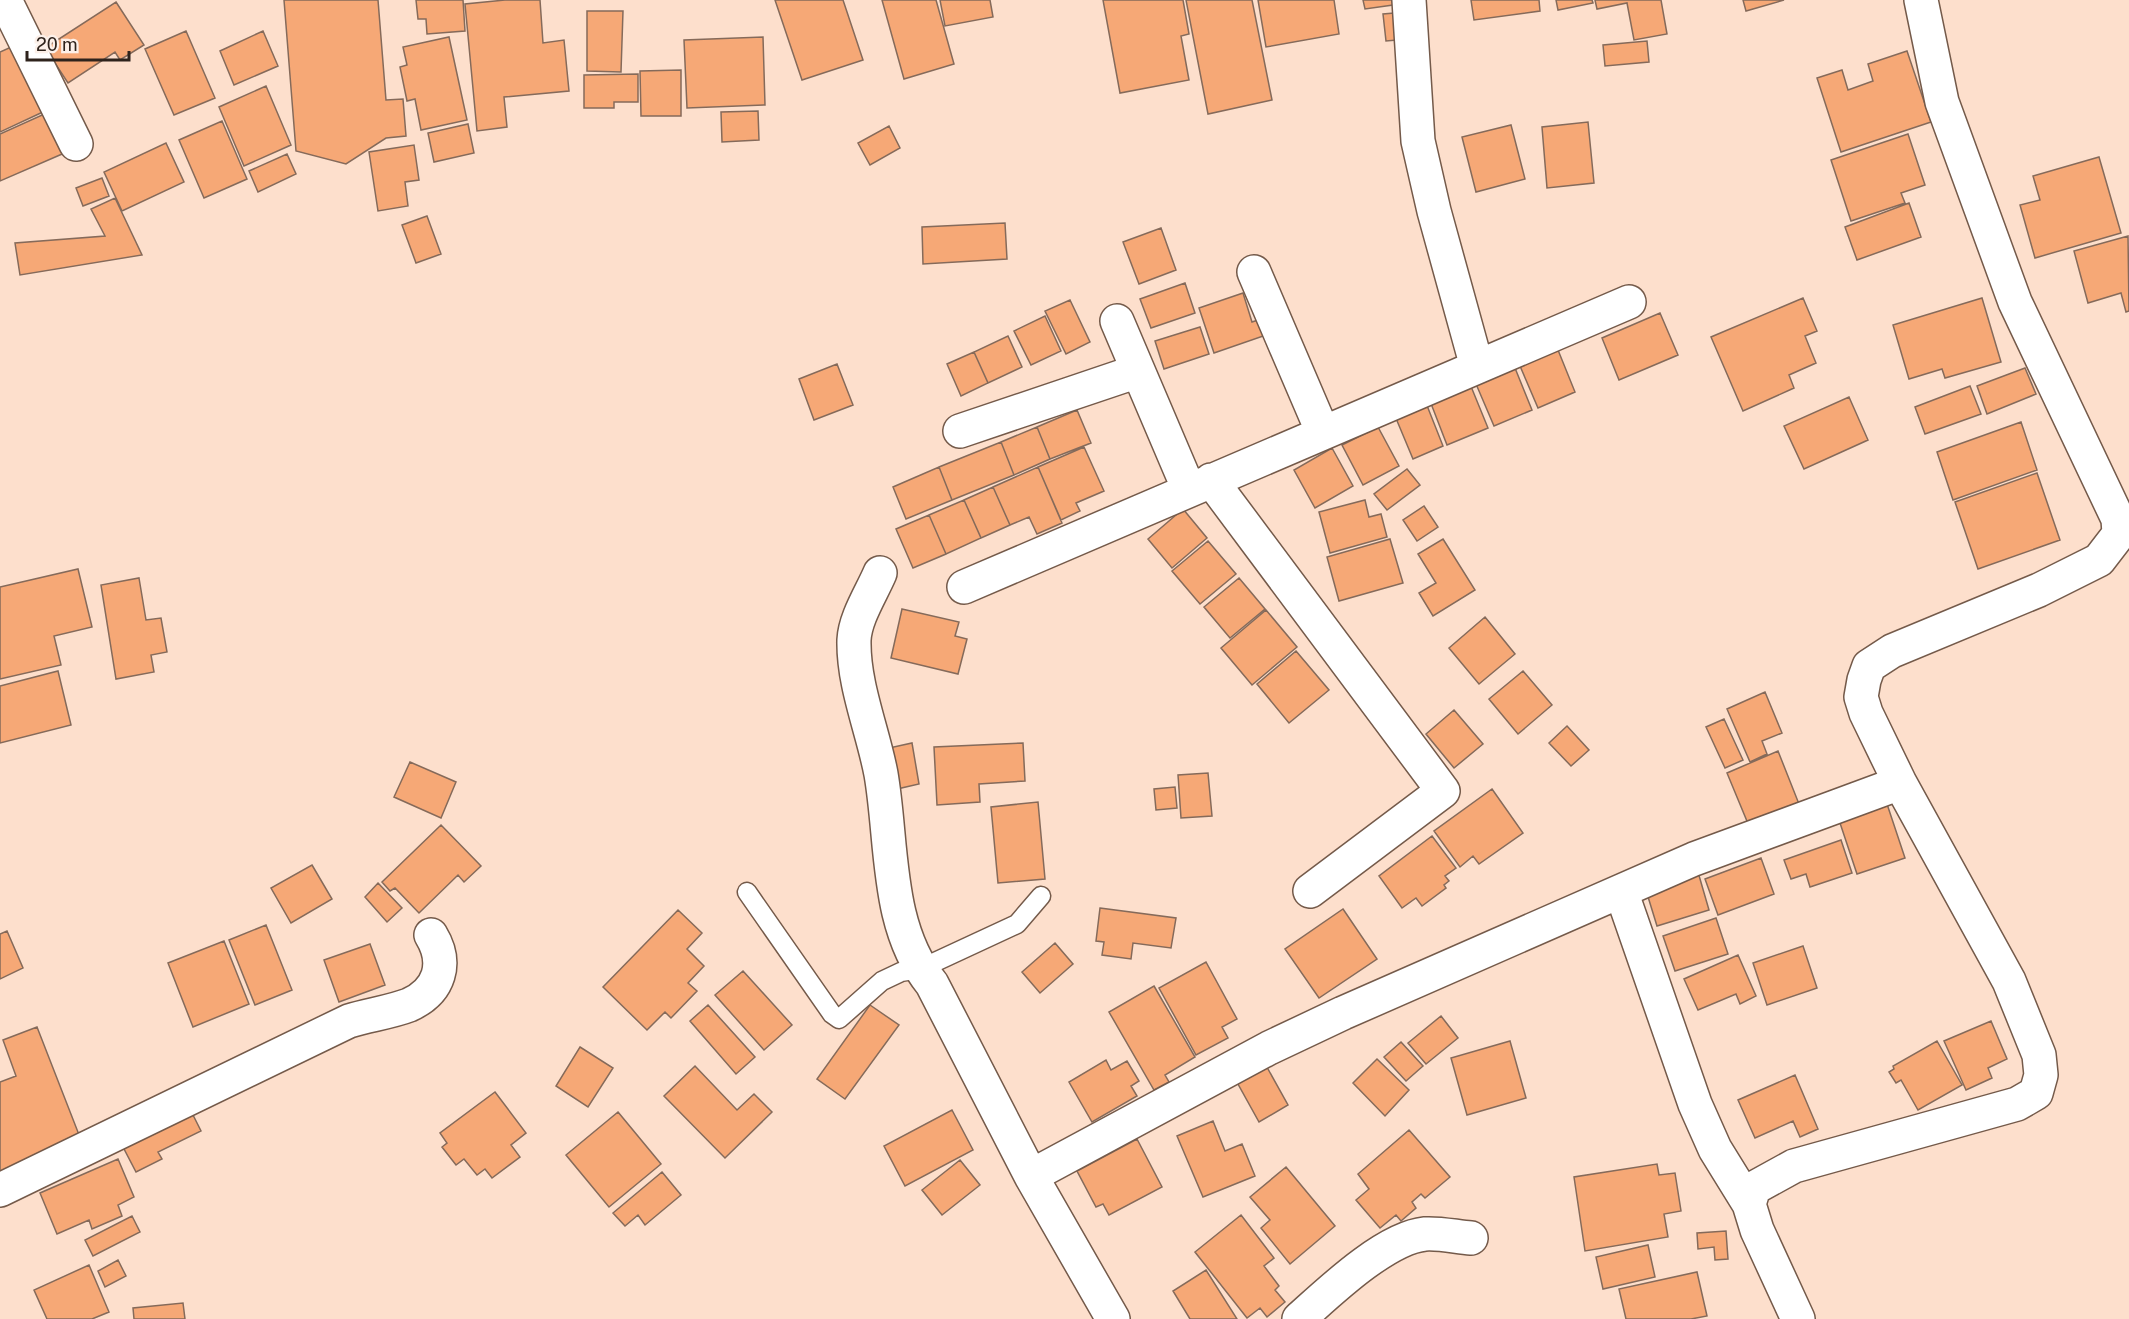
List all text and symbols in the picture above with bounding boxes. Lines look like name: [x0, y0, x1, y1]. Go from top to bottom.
scale bar: [27, 24, 129, 62]
text: 20 m: [36, 34, 78, 55]

